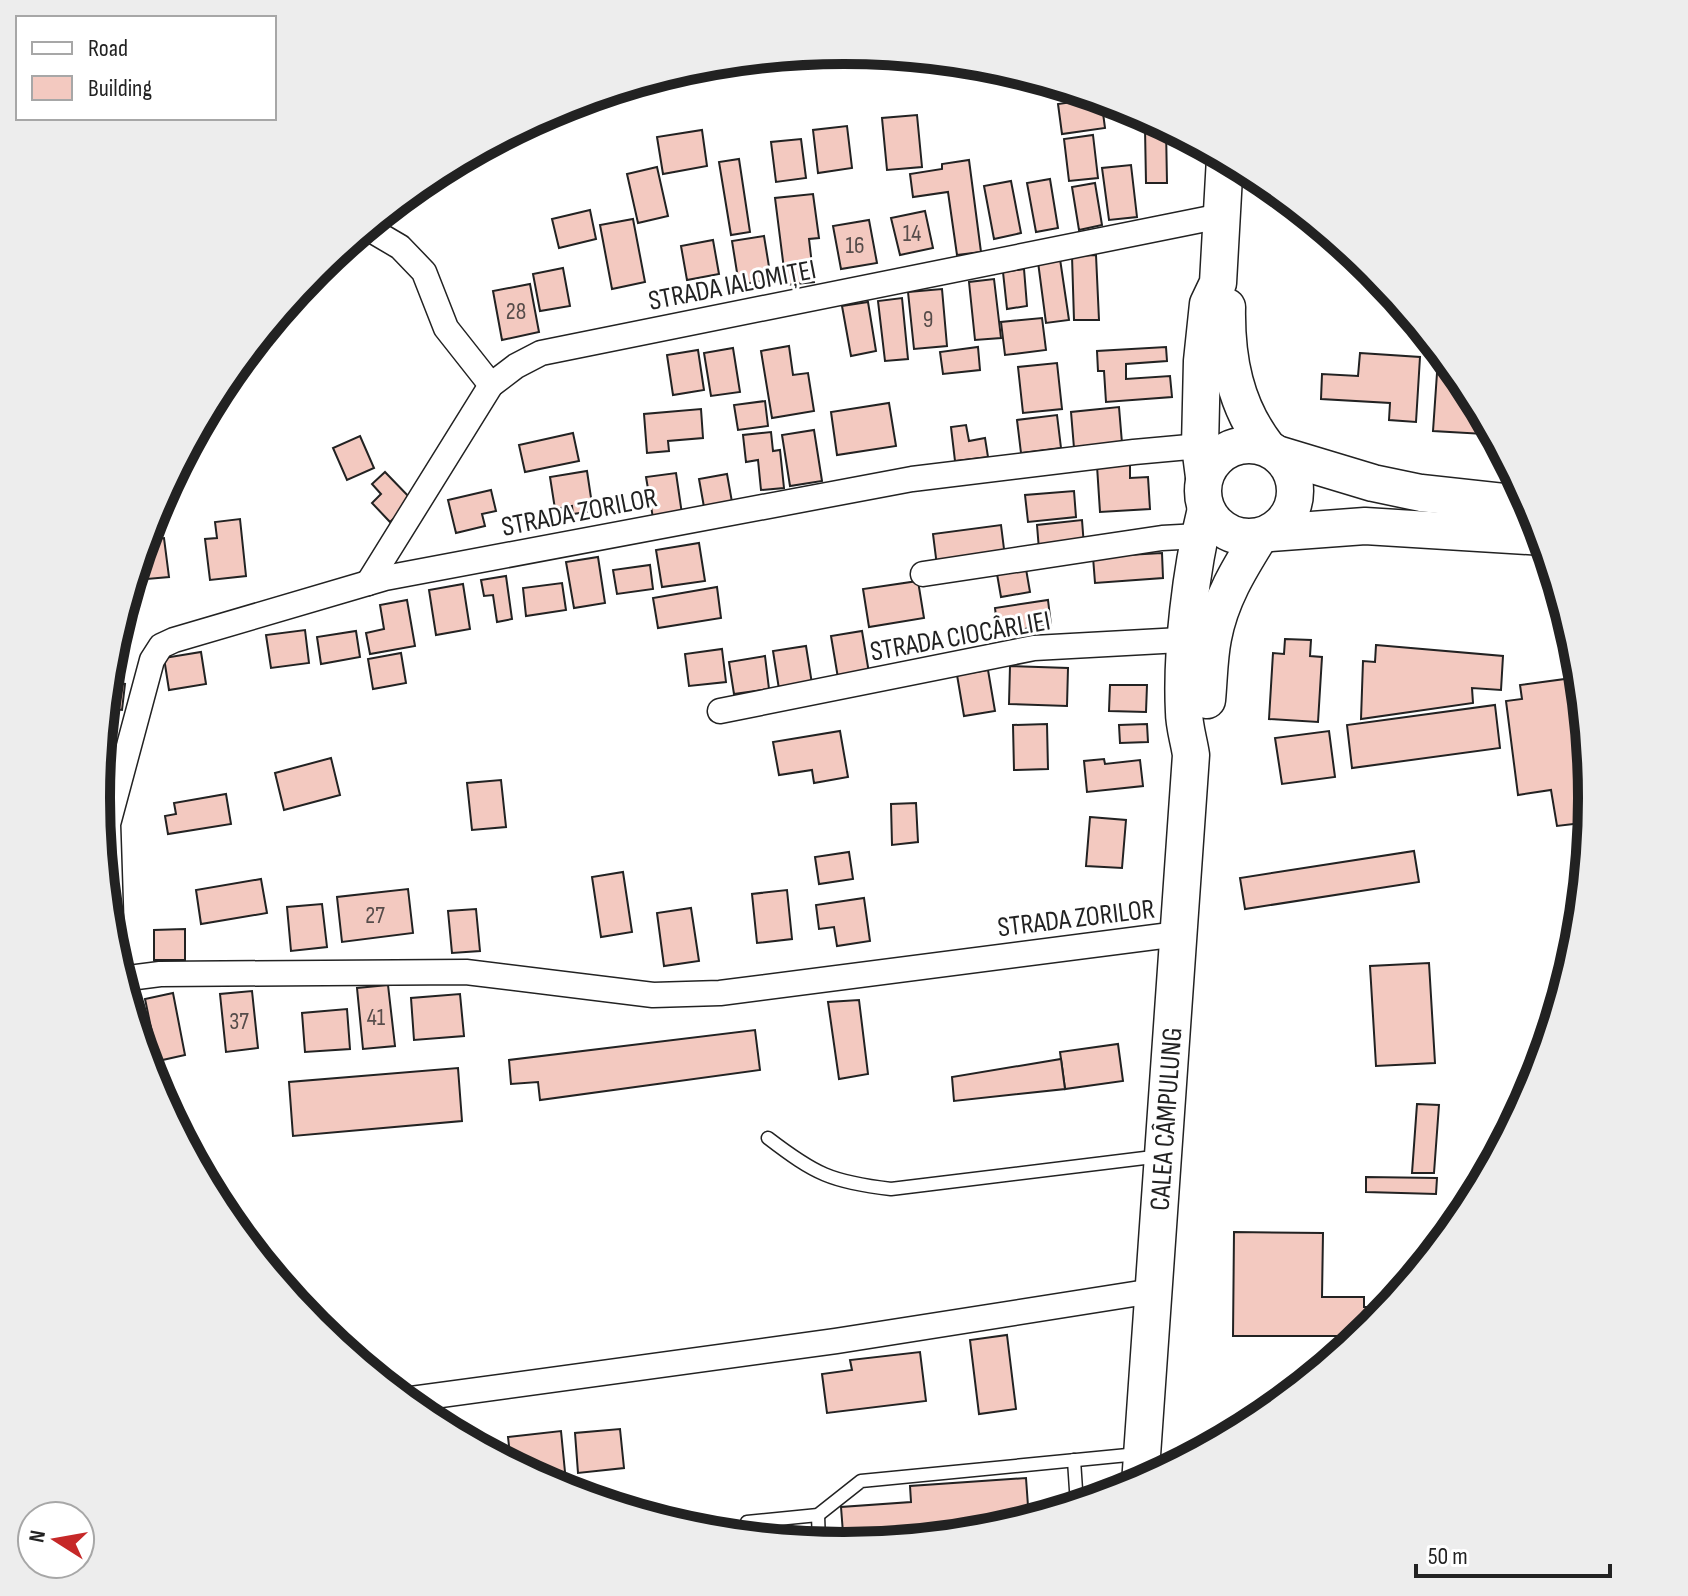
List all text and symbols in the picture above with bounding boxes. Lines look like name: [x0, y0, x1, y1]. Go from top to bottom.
legend: [16, 16, 276, 120]
text: Road: [88, 34, 128, 63]
text: Building: [88, 74, 152, 103]
house number: 14: [903, 219, 921, 248]
house number: 16: [846, 231, 864, 260]
street label: STRADA IALOMIȚEI: [646, 253, 819, 318]
house number: 28: [506, 297, 526, 326]
house number: 9: [923, 305, 933, 334]
street label: STRADA ZORILOR: [499, 481, 660, 544]
street label: STRADA CIOCÂRLIEI: [868, 604, 1053, 669]
street label: STRADA ZORILOR: [996, 892, 1157, 944]
house number: 27: [365, 901, 385, 930]
house number: 41: [367, 1003, 386, 1032]
house number: 37: [229, 1007, 249, 1036]
street label: CALEA CÂMPULUNG: [1144, 1026, 1189, 1212]
north arrow: [16, 1500, 96, 1580]
text: N: [23, 1528, 52, 1545]
scale bar: [1416, 1528, 1610, 1578]
text: 50 m: [1428, 1542, 1468, 1571]

